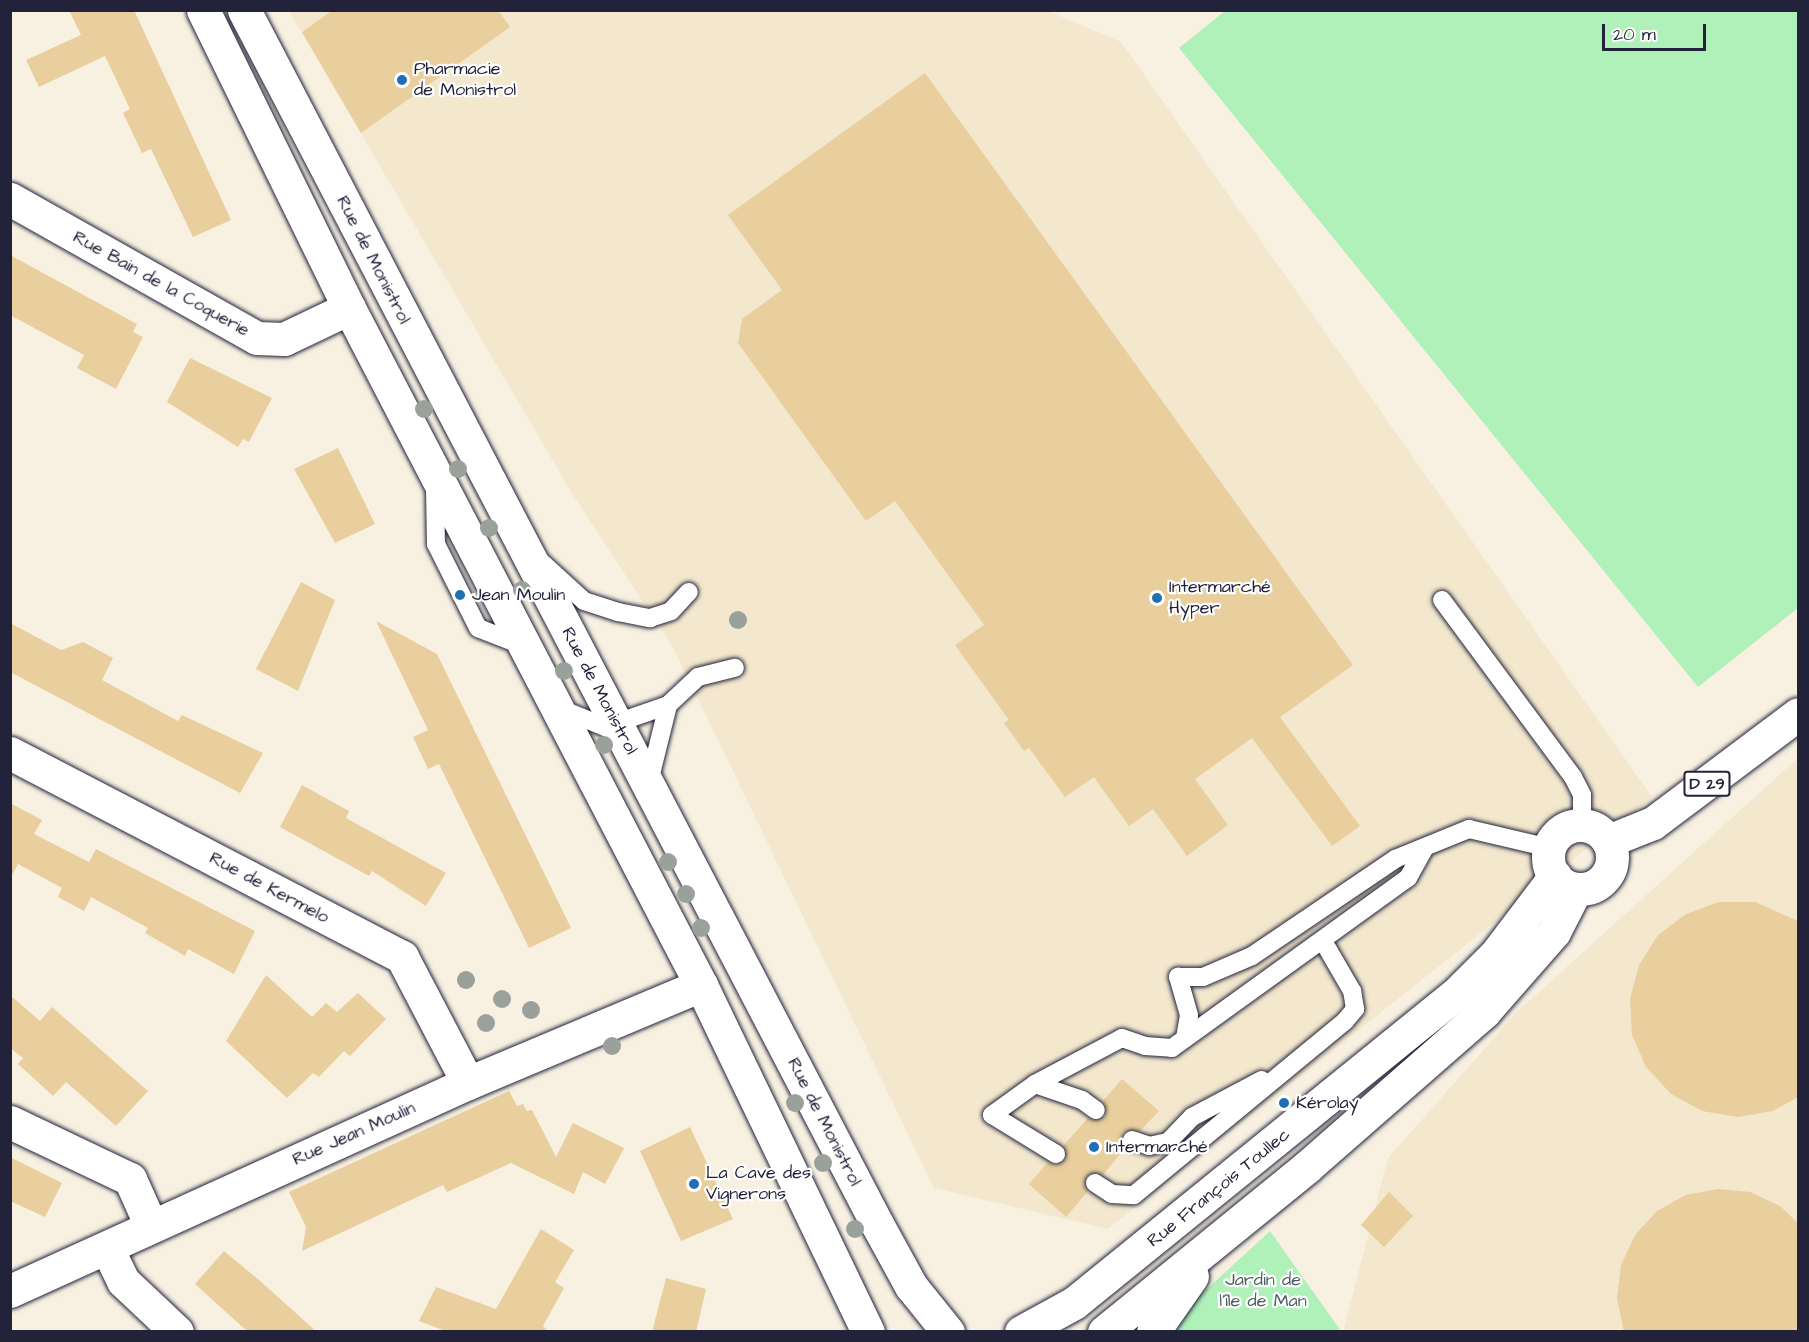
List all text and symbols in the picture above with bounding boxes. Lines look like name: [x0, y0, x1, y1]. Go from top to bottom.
scale bar: [1605, 12, 1708, 50]
text: 20 m: [1613, 22, 1656, 47]
place label: Pharmacie de Monistrol: [414, 59, 516, 101]
marker: Pharmacie de Monistrol: [395, 73, 409, 87]
street label: Rue de Monistrol: [331, 192, 415, 328]
street label: Rue Bain de la Coquerie: [69, 226, 253, 342]
place label: Intermarché Hyper: [1169, 577, 1271, 620]
place label: Jean Moulin: [472, 584, 565, 606]
marker: Jean Moulin: [453, 588, 467, 602]
marker: Intermarché Hyper: [1150, 591, 1164, 605]
street label: Rue de Monistrol: [556, 624, 642, 758]
road number: D 29: [1683, 771, 1731, 797]
street label: Rue de Kermelo: [205, 847, 333, 929]
street label: Rue de Monistrol: [782, 1054, 866, 1190]
place label: Kérolay: [1296, 1092, 1359, 1114]
marker: Kérolay: [1277, 1096, 1291, 1110]
street label: Rue Jean Moulin: [289, 1097, 419, 1171]
street label: Rue François Toullec: [1143, 1124, 1295, 1252]
place label: Intermarché: [1106, 1136, 1208, 1158]
marker: Intermarché: [1087, 1140, 1101, 1154]
place label: La Cave des Vignerons: [706, 1163, 811, 1206]
marker: La Cave des Vignerons: [687, 1177, 701, 1191]
park label: Jardin de l'île de Man: [1219, 1270, 1307, 1312]

